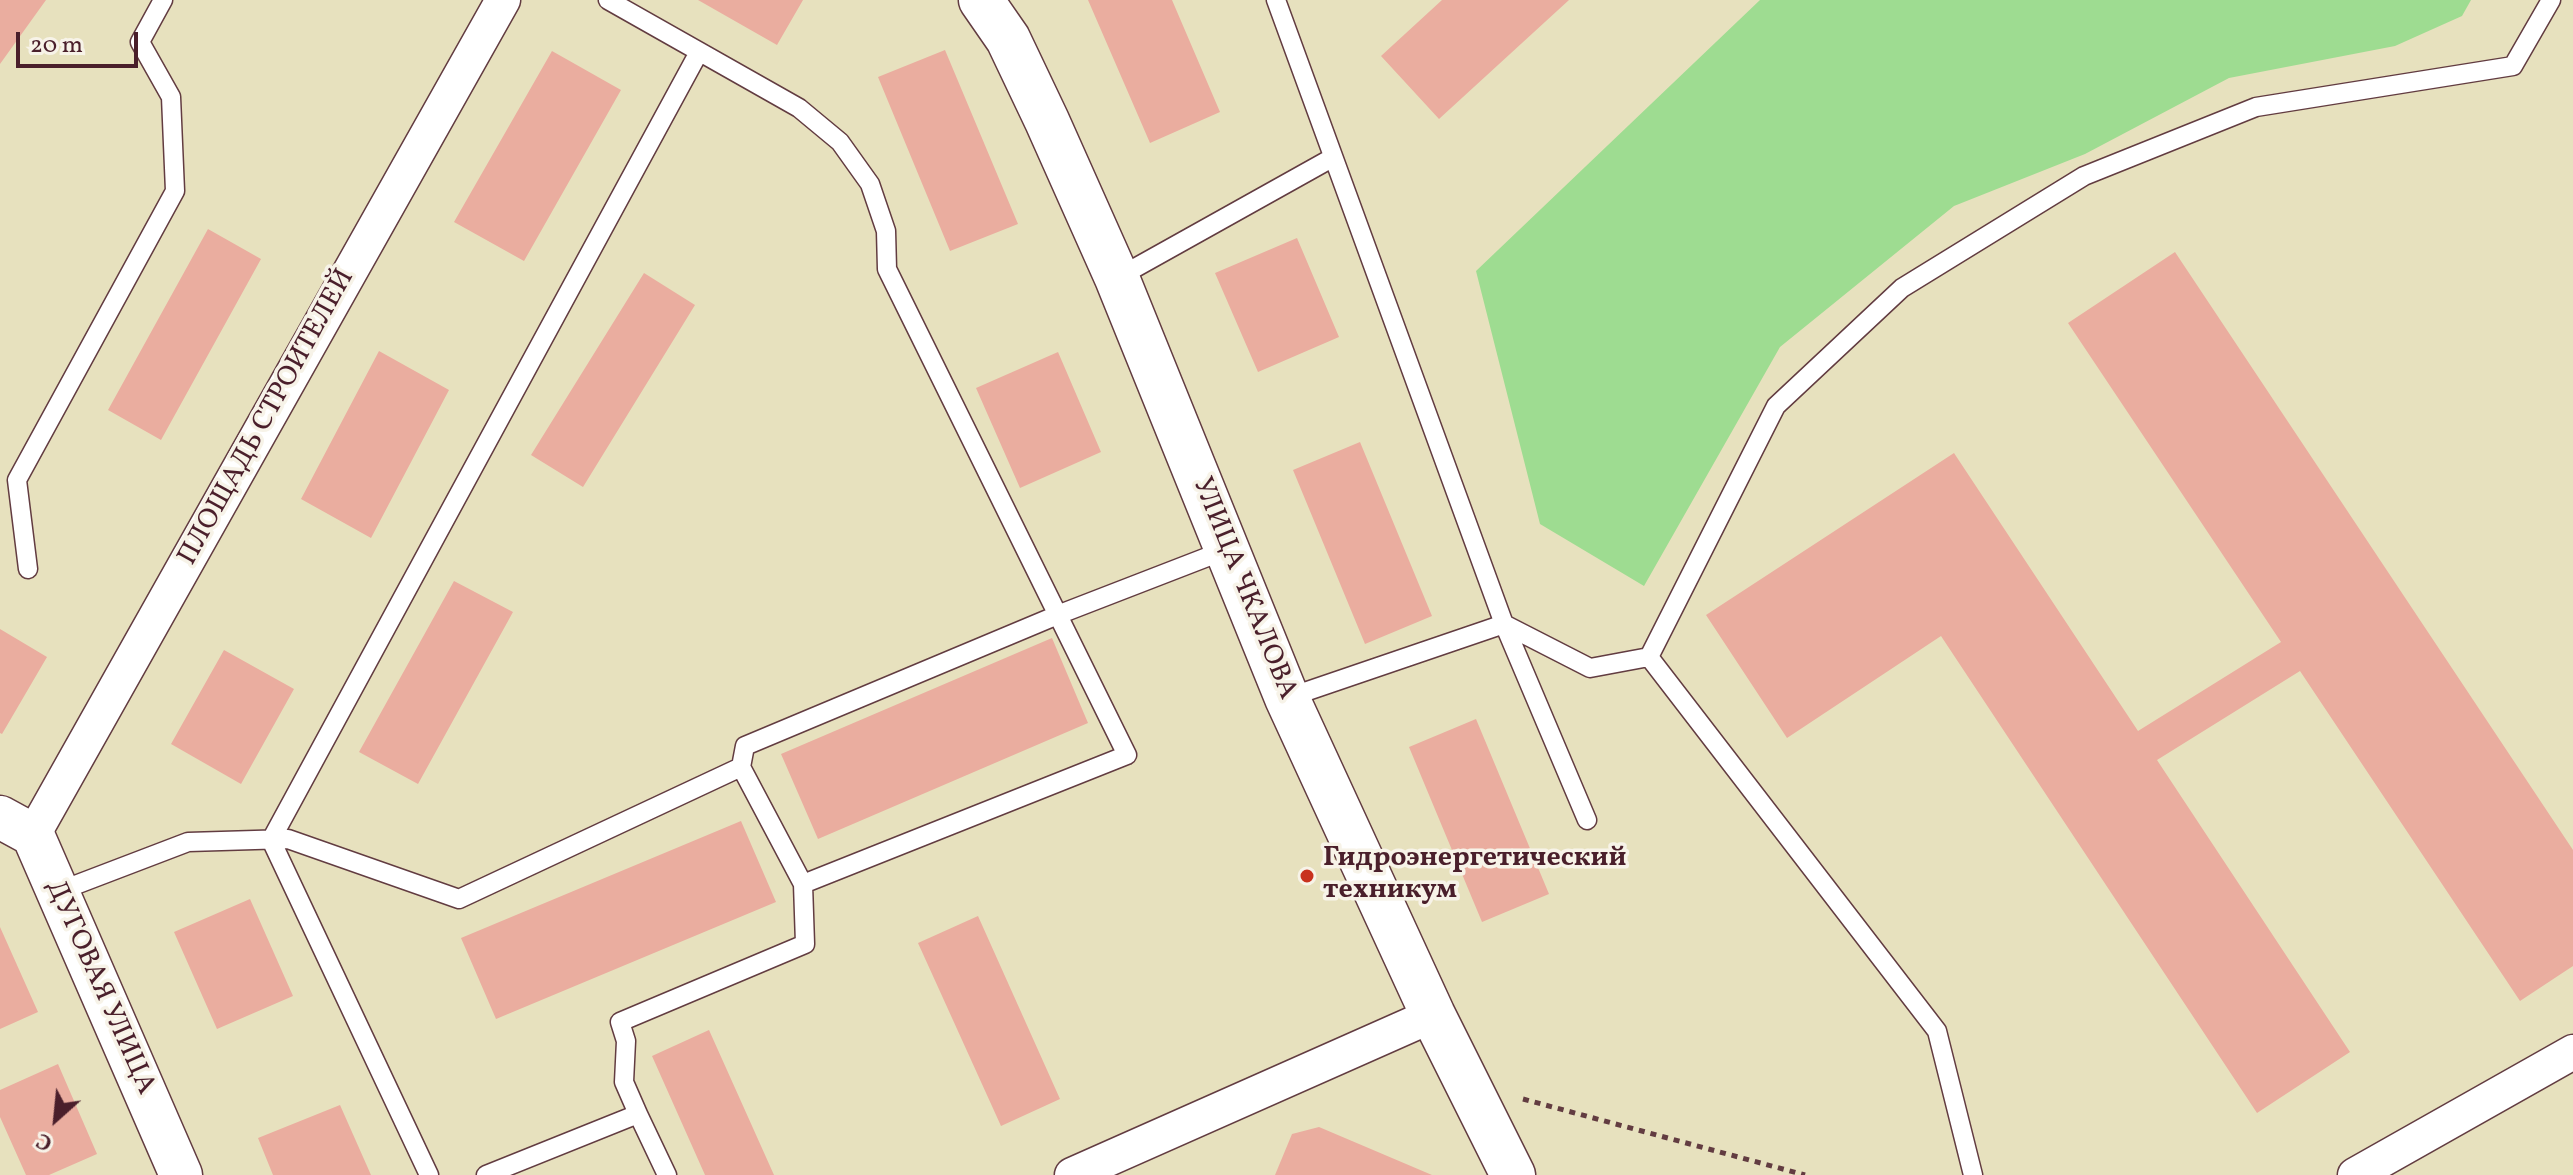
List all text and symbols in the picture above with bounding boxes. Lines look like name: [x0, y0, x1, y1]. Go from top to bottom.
scale bar: [20, 16, 142, 66]
text: 20 m: [30, 29, 83, 63]
street label: ПЛОЩАДЬ СТРОИТЕЛЕЙ: [173, 264, 363, 572]
street label: УЛИЦА ЧКАЛОВА: [1183, 473, 1303, 705]
place label: Гидроэнергетический техникум: [1323, 843, 1627, 909]
marker: Гидроэнергетический техникум: [1298, 867, 1316, 885]
street label: ДУГОВАЯ УЛИЦА: [37, 876, 161, 1100]
north arrow: [16, 1079, 96, 1159]
text: С: [32, 1124, 58, 1158]

